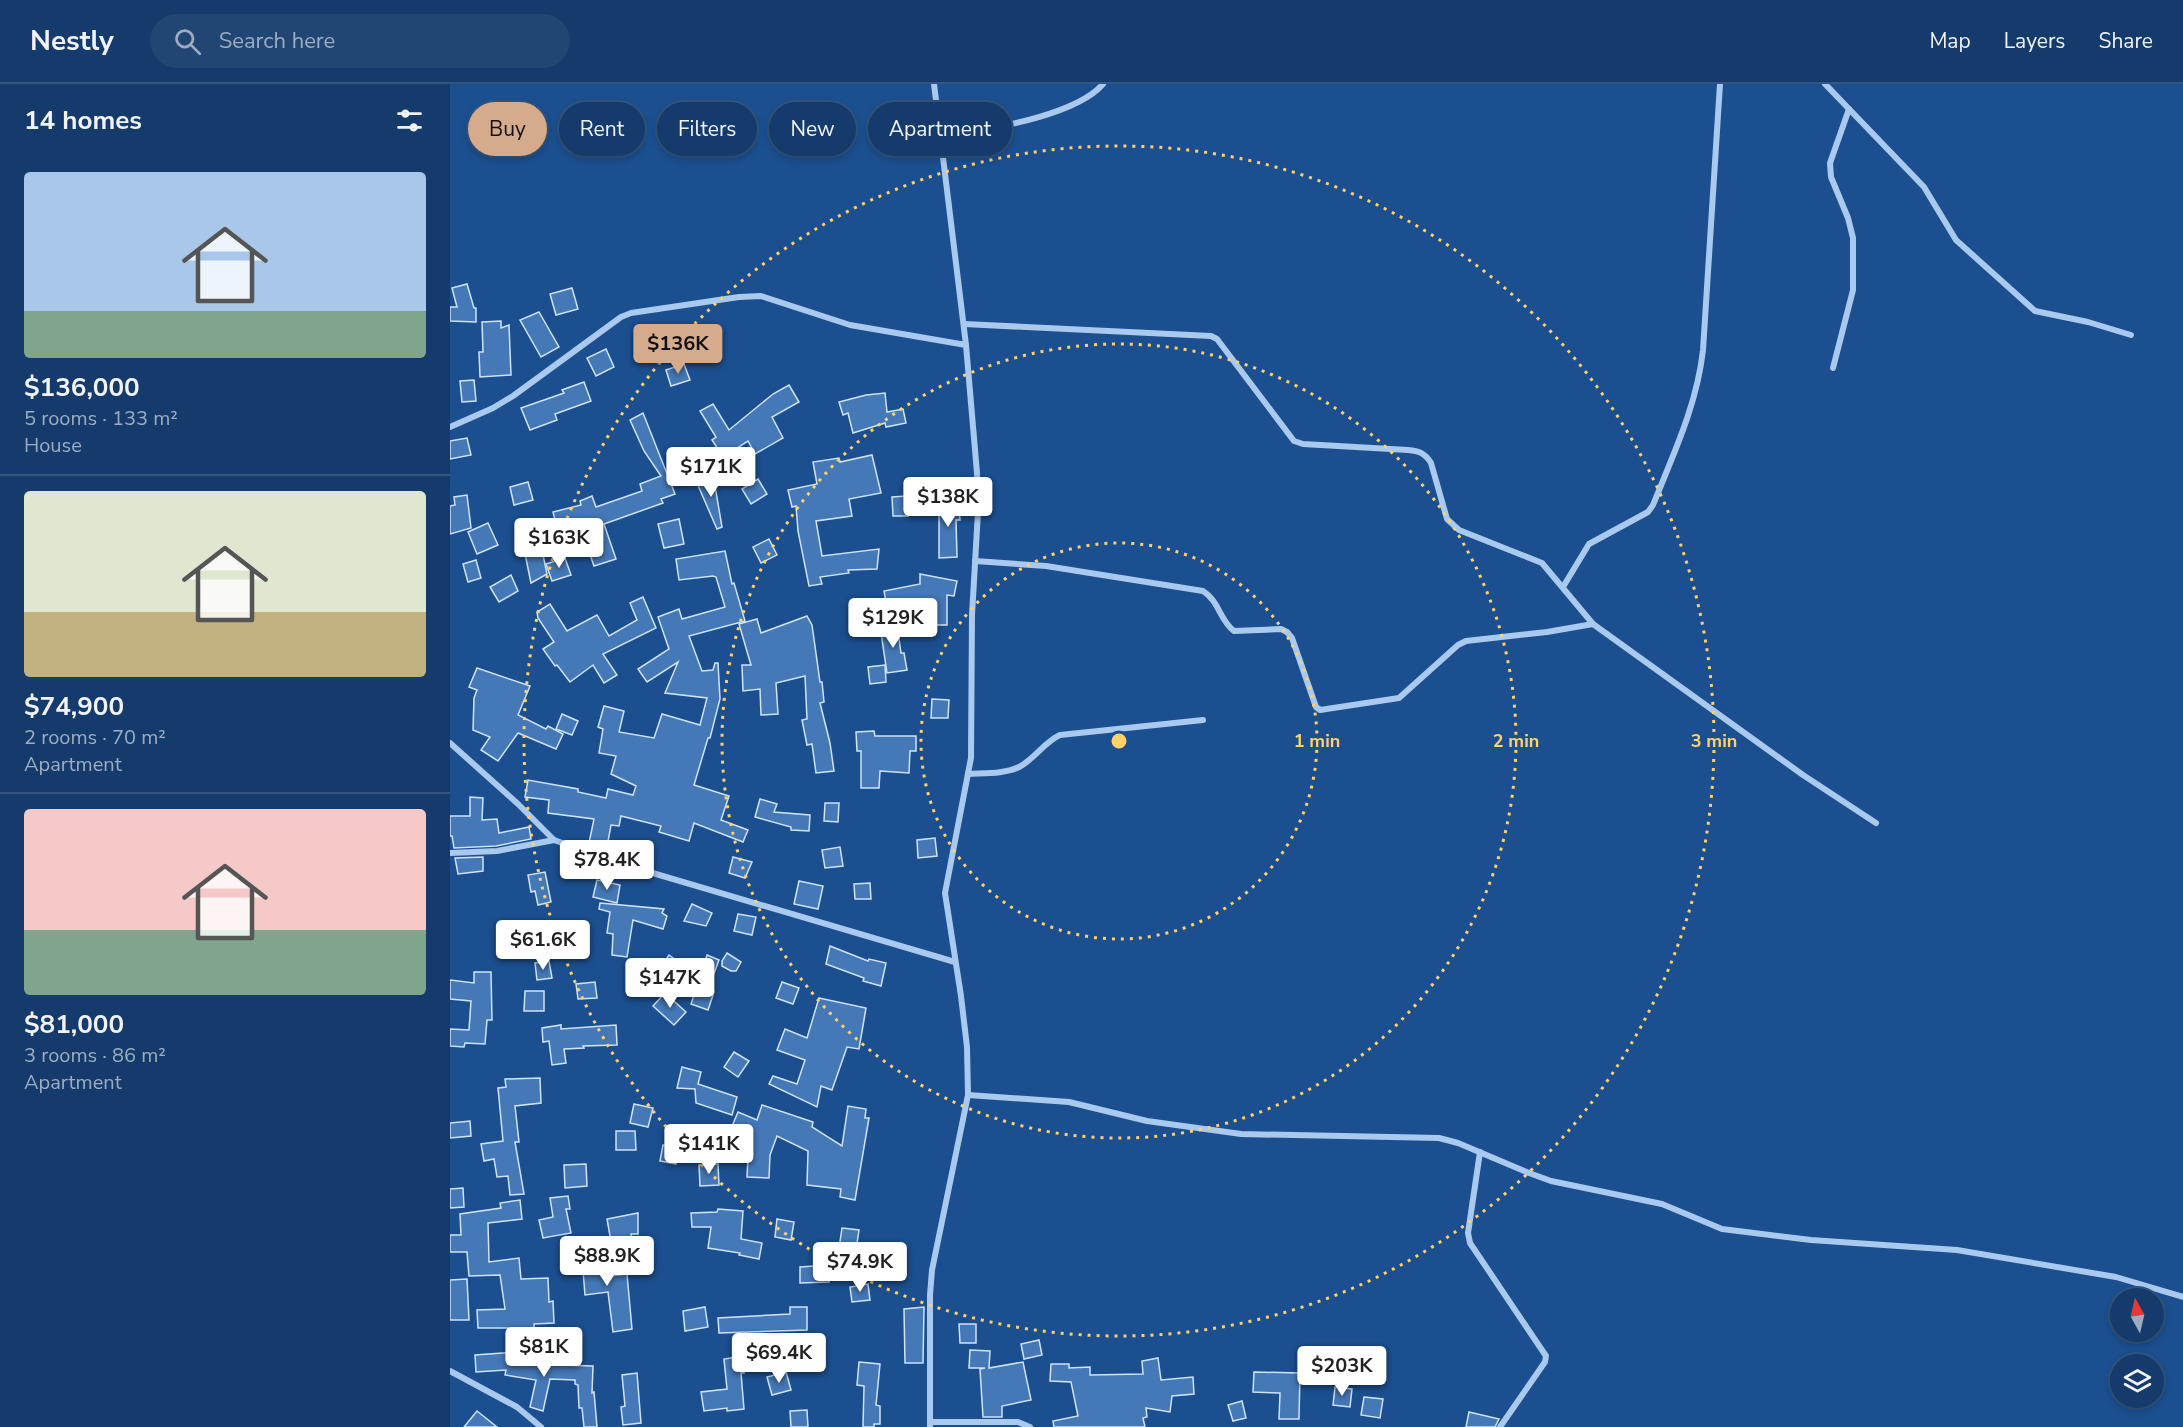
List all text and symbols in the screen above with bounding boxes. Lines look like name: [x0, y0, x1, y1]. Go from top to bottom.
search box: [150, 14, 570, 68]
text: Nestly: [30, 22, 114, 60]
icon: search: [171, 25, 204, 58]
text: Search here: [219, 26, 335, 56]
text: Map: [1929, 27, 1971, 55]
text: Layers: [2004, 27, 2065, 55]
text: Share: [2098, 27, 2153, 55]
chip: Buy: [468, 102, 547, 156]
chip: Rent: [559, 102, 645, 156]
chip: Filters: [657, 102, 757, 156]
chip: New: [769, 102, 856, 156]
chip: Apartment: [868, 102, 1012, 156]
text: 14 homes: [24, 103, 142, 138]
icon: filters: [393, 104, 426, 137]
icon: home: [171, 211, 279, 319]
pin: $136K: [636, 324, 720, 375]
text: $136K: [647, 330, 709, 357]
text: $136,000: [24, 370, 140, 405]
text: 5 rooms · 133 m²: [24, 405, 178, 432]
text: House: [24, 432, 82, 459]
pin: $171K: [669, 447, 753, 498]
text: $171K: [680, 453, 742, 480]
pin: $138K: [906, 477, 990, 528]
text: $138K: [917, 483, 979, 510]
pin: $163K: [517, 518, 601, 569]
text: $163K: [528, 524, 590, 551]
icon: home: [171, 530, 279, 638]
pin: $129K: [851, 598, 935, 649]
text: $129K: [862, 604, 924, 631]
text: $74,900: [24, 689, 124, 724]
text: 2 rooms · 70 m²: [24, 724, 166, 751]
text: 1 min: [1294, 729, 1340, 753]
text: 2 min: [1493, 729, 1539, 753]
text: 3 min: [1691, 729, 1737, 753]
centre of rings: [1109, 731, 1129, 751]
text: Apartment: [24, 751, 122, 778]
pin: $78.4K: [558, 840, 656, 891]
text: $78.4K: [574, 846, 640, 873]
icon: home: [171, 848, 279, 956]
pin: $61.6K: [494, 920, 592, 971]
text: $61.6K: [510, 926, 576, 953]
pin: $147K: [628, 958, 712, 1009]
text: $147K: [639, 964, 701, 991]
text: $81,000: [24, 1007, 124, 1042]
text: 3 rooms · 86 m²: [24, 1042, 166, 1069]
text: Apartment: [24, 1069, 122, 1096]
pin: $141K: [667, 1124, 751, 1175]
text: $141K: [678, 1130, 740, 1157]
pin: $88.9K: [558, 1236, 656, 1287]
text: $88.9K: [574, 1242, 640, 1269]
pin: $74.9K: [811, 1242, 909, 1293]
text: $74.9K: [827, 1248, 893, 1275]
north arrow: [2110, 1288, 2164, 1342]
map controls: [2110, 1288, 2164, 1408]
pin: $81K: [508, 1327, 580, 1378]
text: $81K: [519, 1333, 569, 1360]
pin: $69.4K: [730, 1333, 828, 1384]
text: $69.4K: [746, 1339, 812, 1366]
pin: $203K: [1300, 1346, 1384, 1397]
text: $203K: [1311, 1352, 1373, 1379]
button: layers: [2110, 1354, 2164, 1408]

